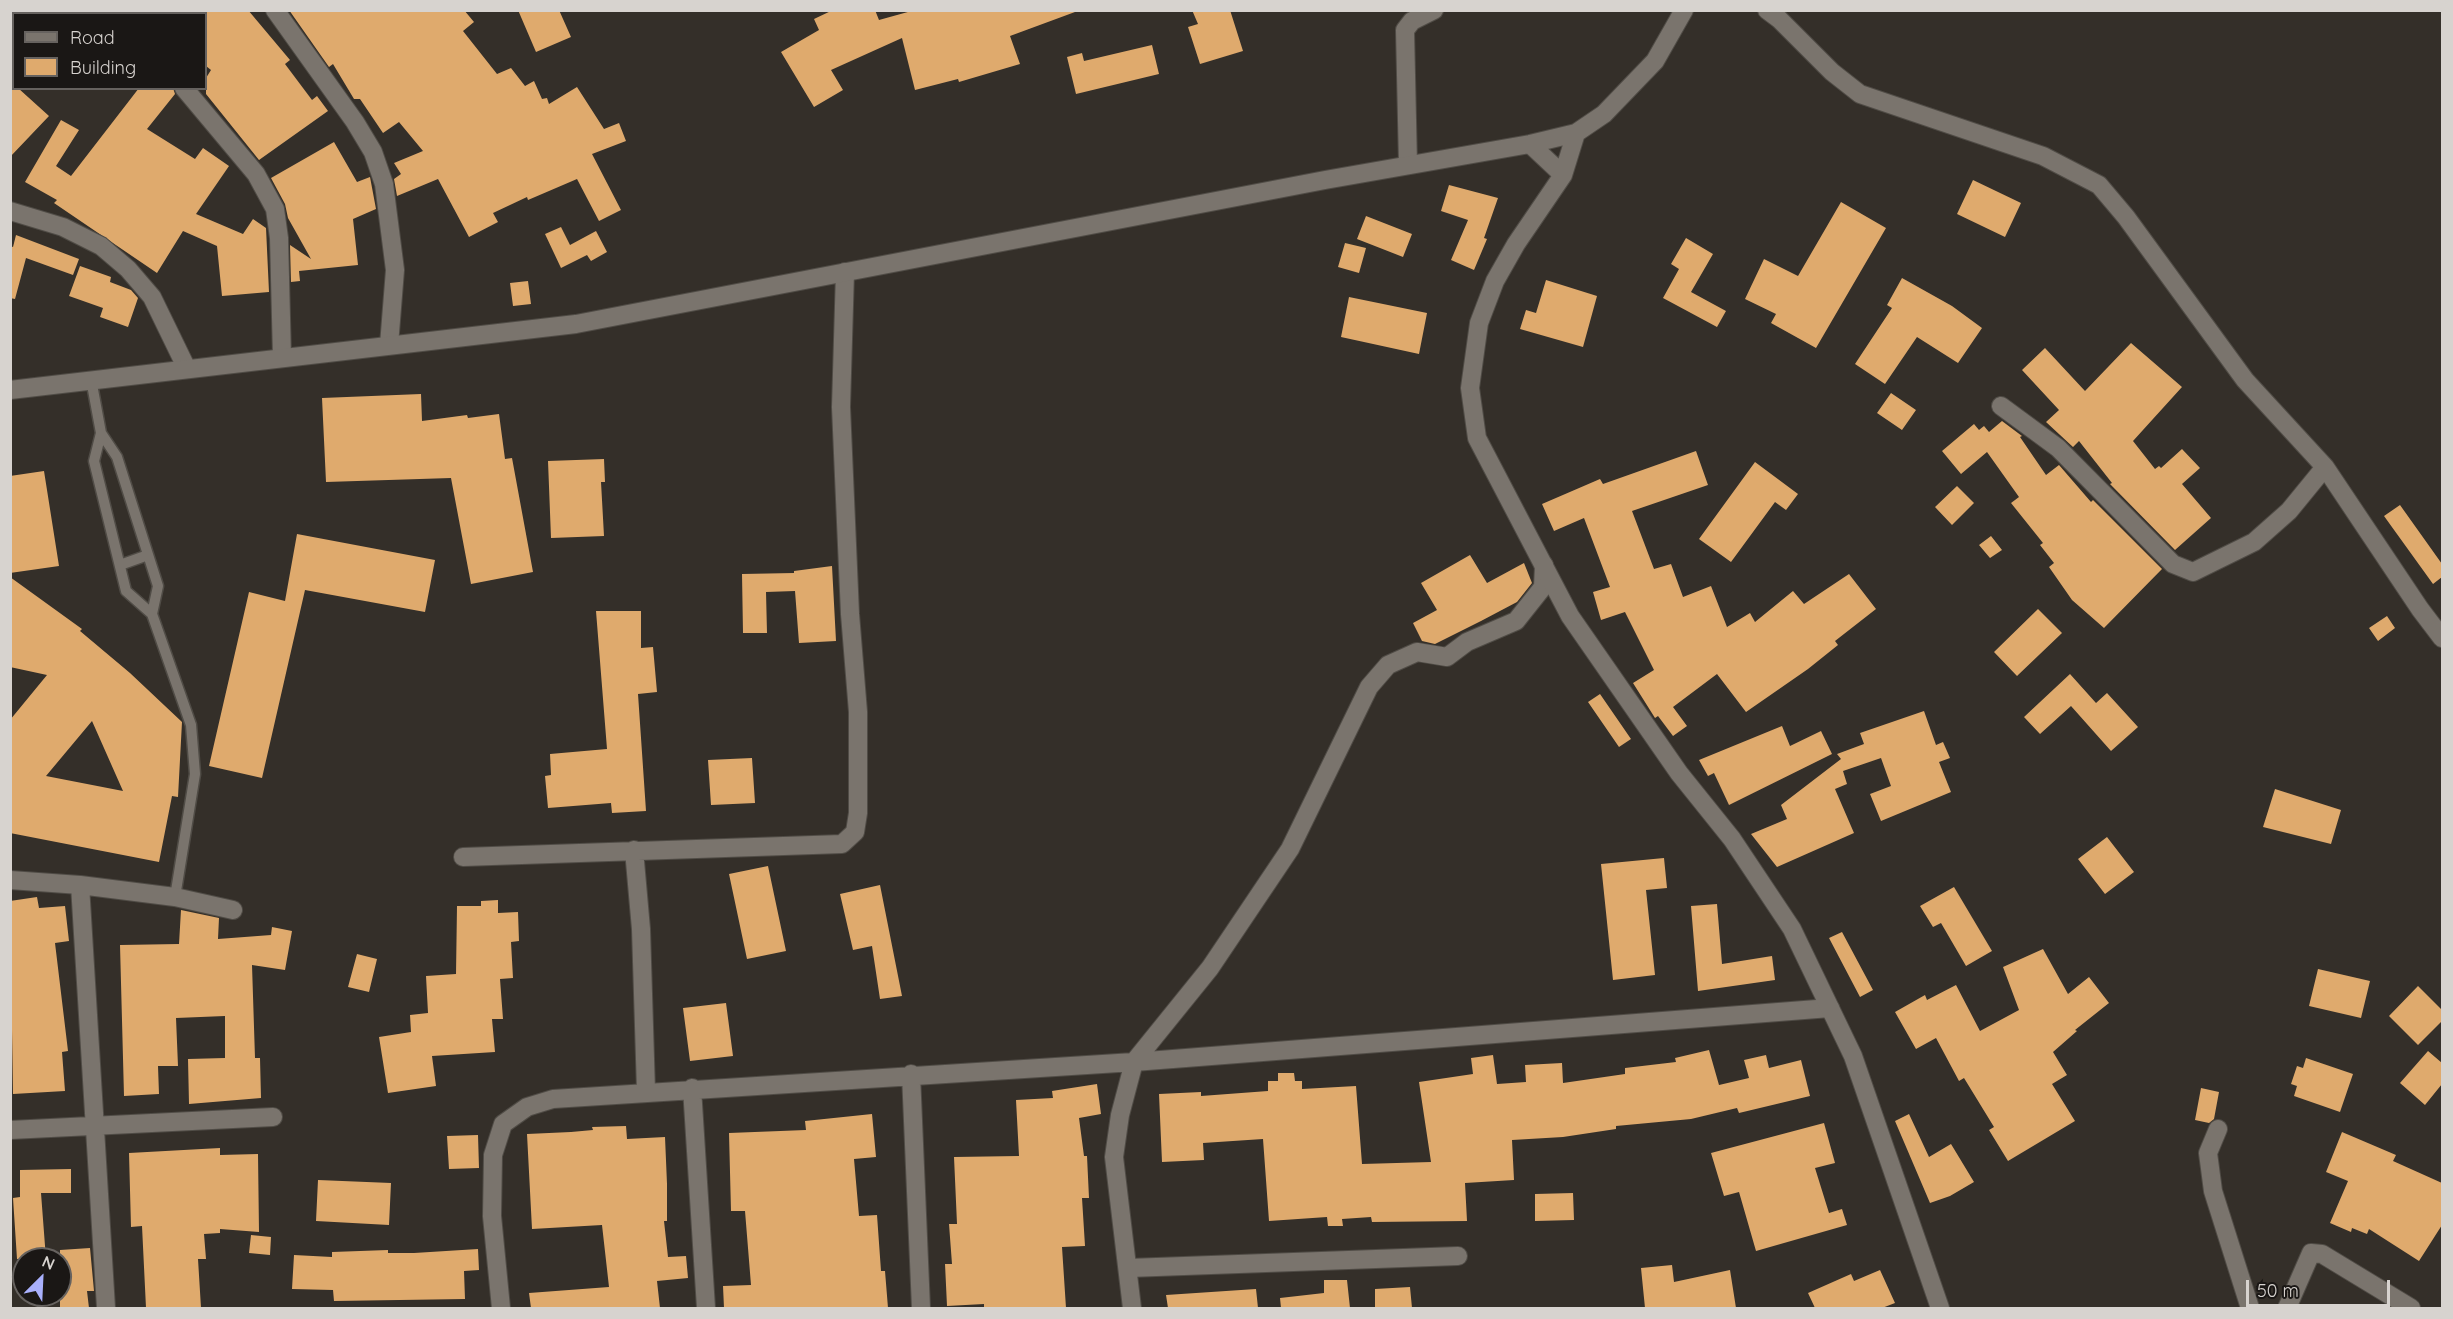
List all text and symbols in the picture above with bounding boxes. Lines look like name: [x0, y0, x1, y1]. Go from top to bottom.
legend: [12, 12, 207, 90]
text: Road: [70, 26, 115, 49]
text: Building: [70, 56, 136, 79]
north arrow: [12, 1247, 72, 1307]
text: N: [39, 1251, 58, 1274]
scale bar: [2249, 1268, 2393, 1306]
text: 50 m: [2257, 1279, 2299, 1302]

